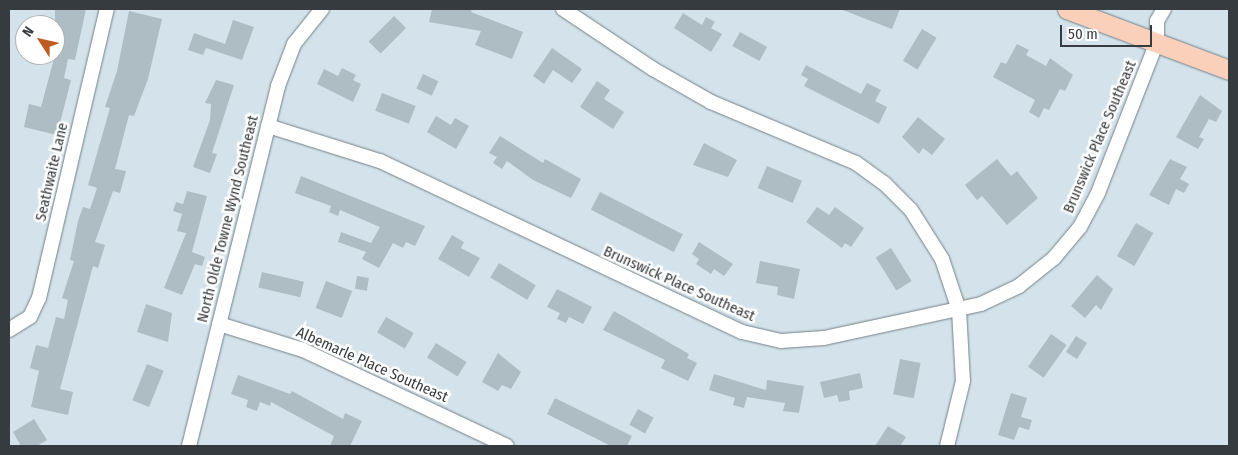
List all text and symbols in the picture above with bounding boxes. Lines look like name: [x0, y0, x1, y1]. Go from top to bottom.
north arrow: [15, 15, 65, 65]
scale bar: [1063, 15, 1156, 47]
text: N: [19, 23, 37, 40]
text: 50 m: [1068, 25, 1098, 43]
street label: Brunswick Place Southeast: [1060, 58, 1140, 216]
street label: North Olde Towne Wynd Southeast: [194, 114, 262, 324]
street label: Seathwaite Lane: [32, 121, 72, 223]
street label: Brunswick Place Southeast: [600, 242, 758, 326]
street label: Albemarle Place Southeast: [293, 323, 451, 407]

